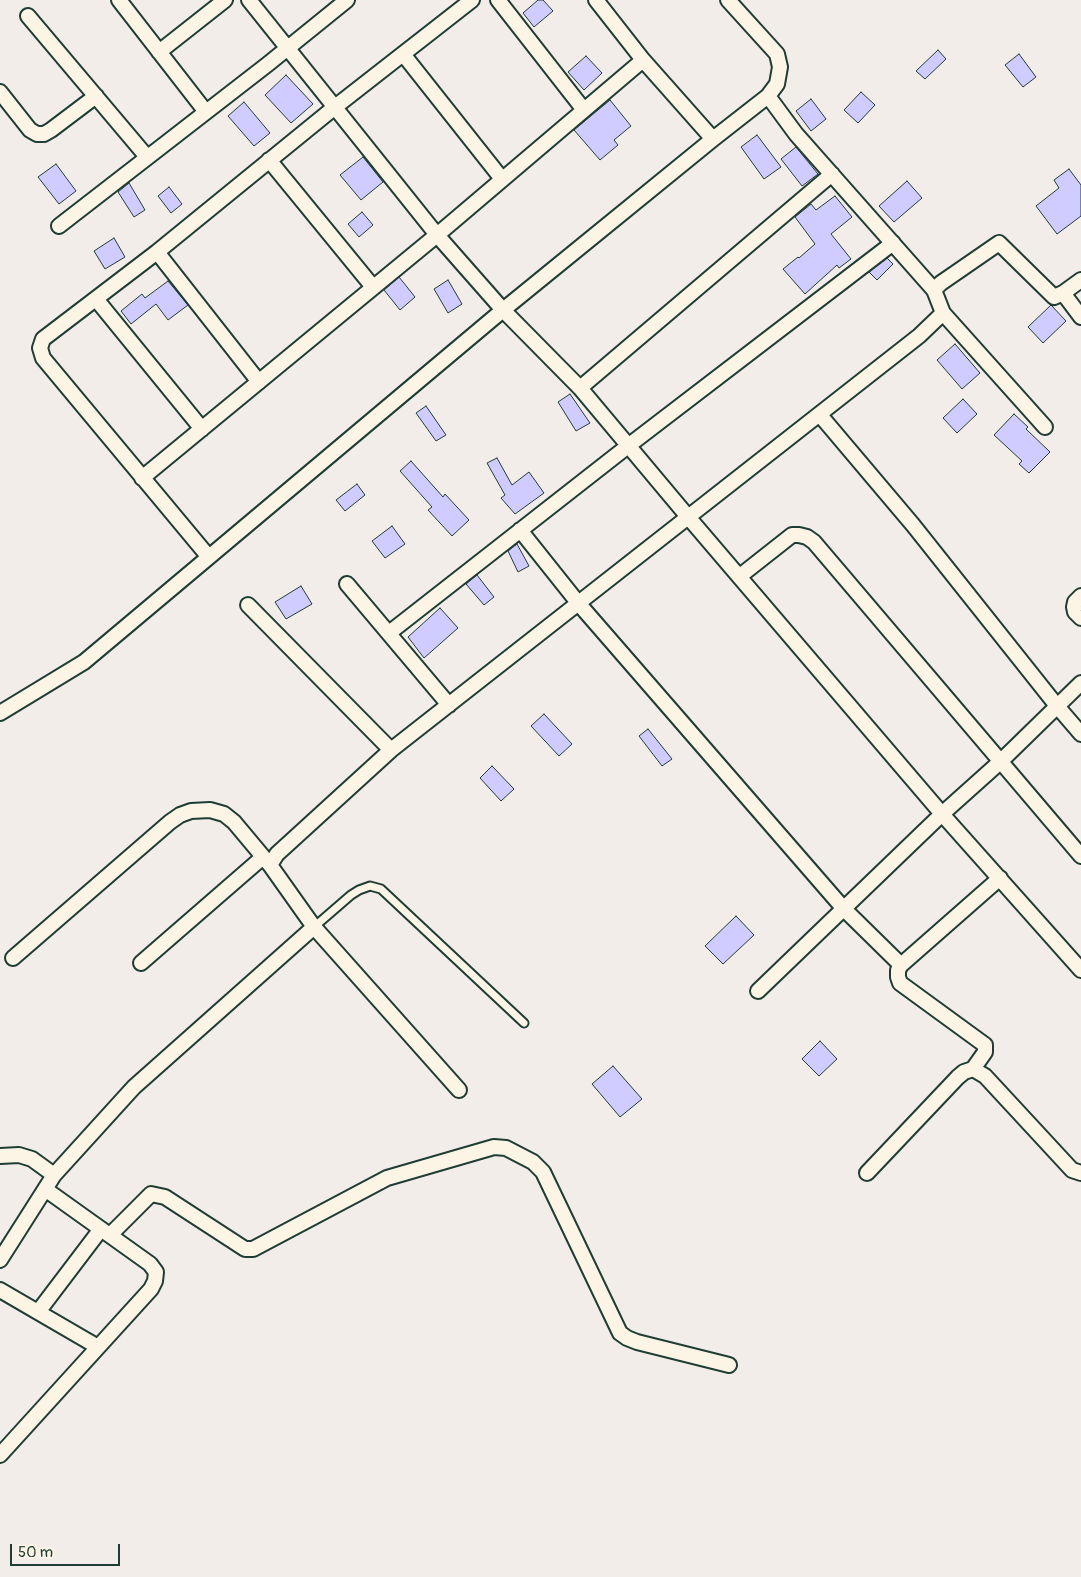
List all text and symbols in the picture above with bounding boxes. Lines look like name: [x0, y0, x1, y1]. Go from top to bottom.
scale bar: [12, 1534, 122, 1566]
text: 50 m: [18, 1543, 53, 1562]

